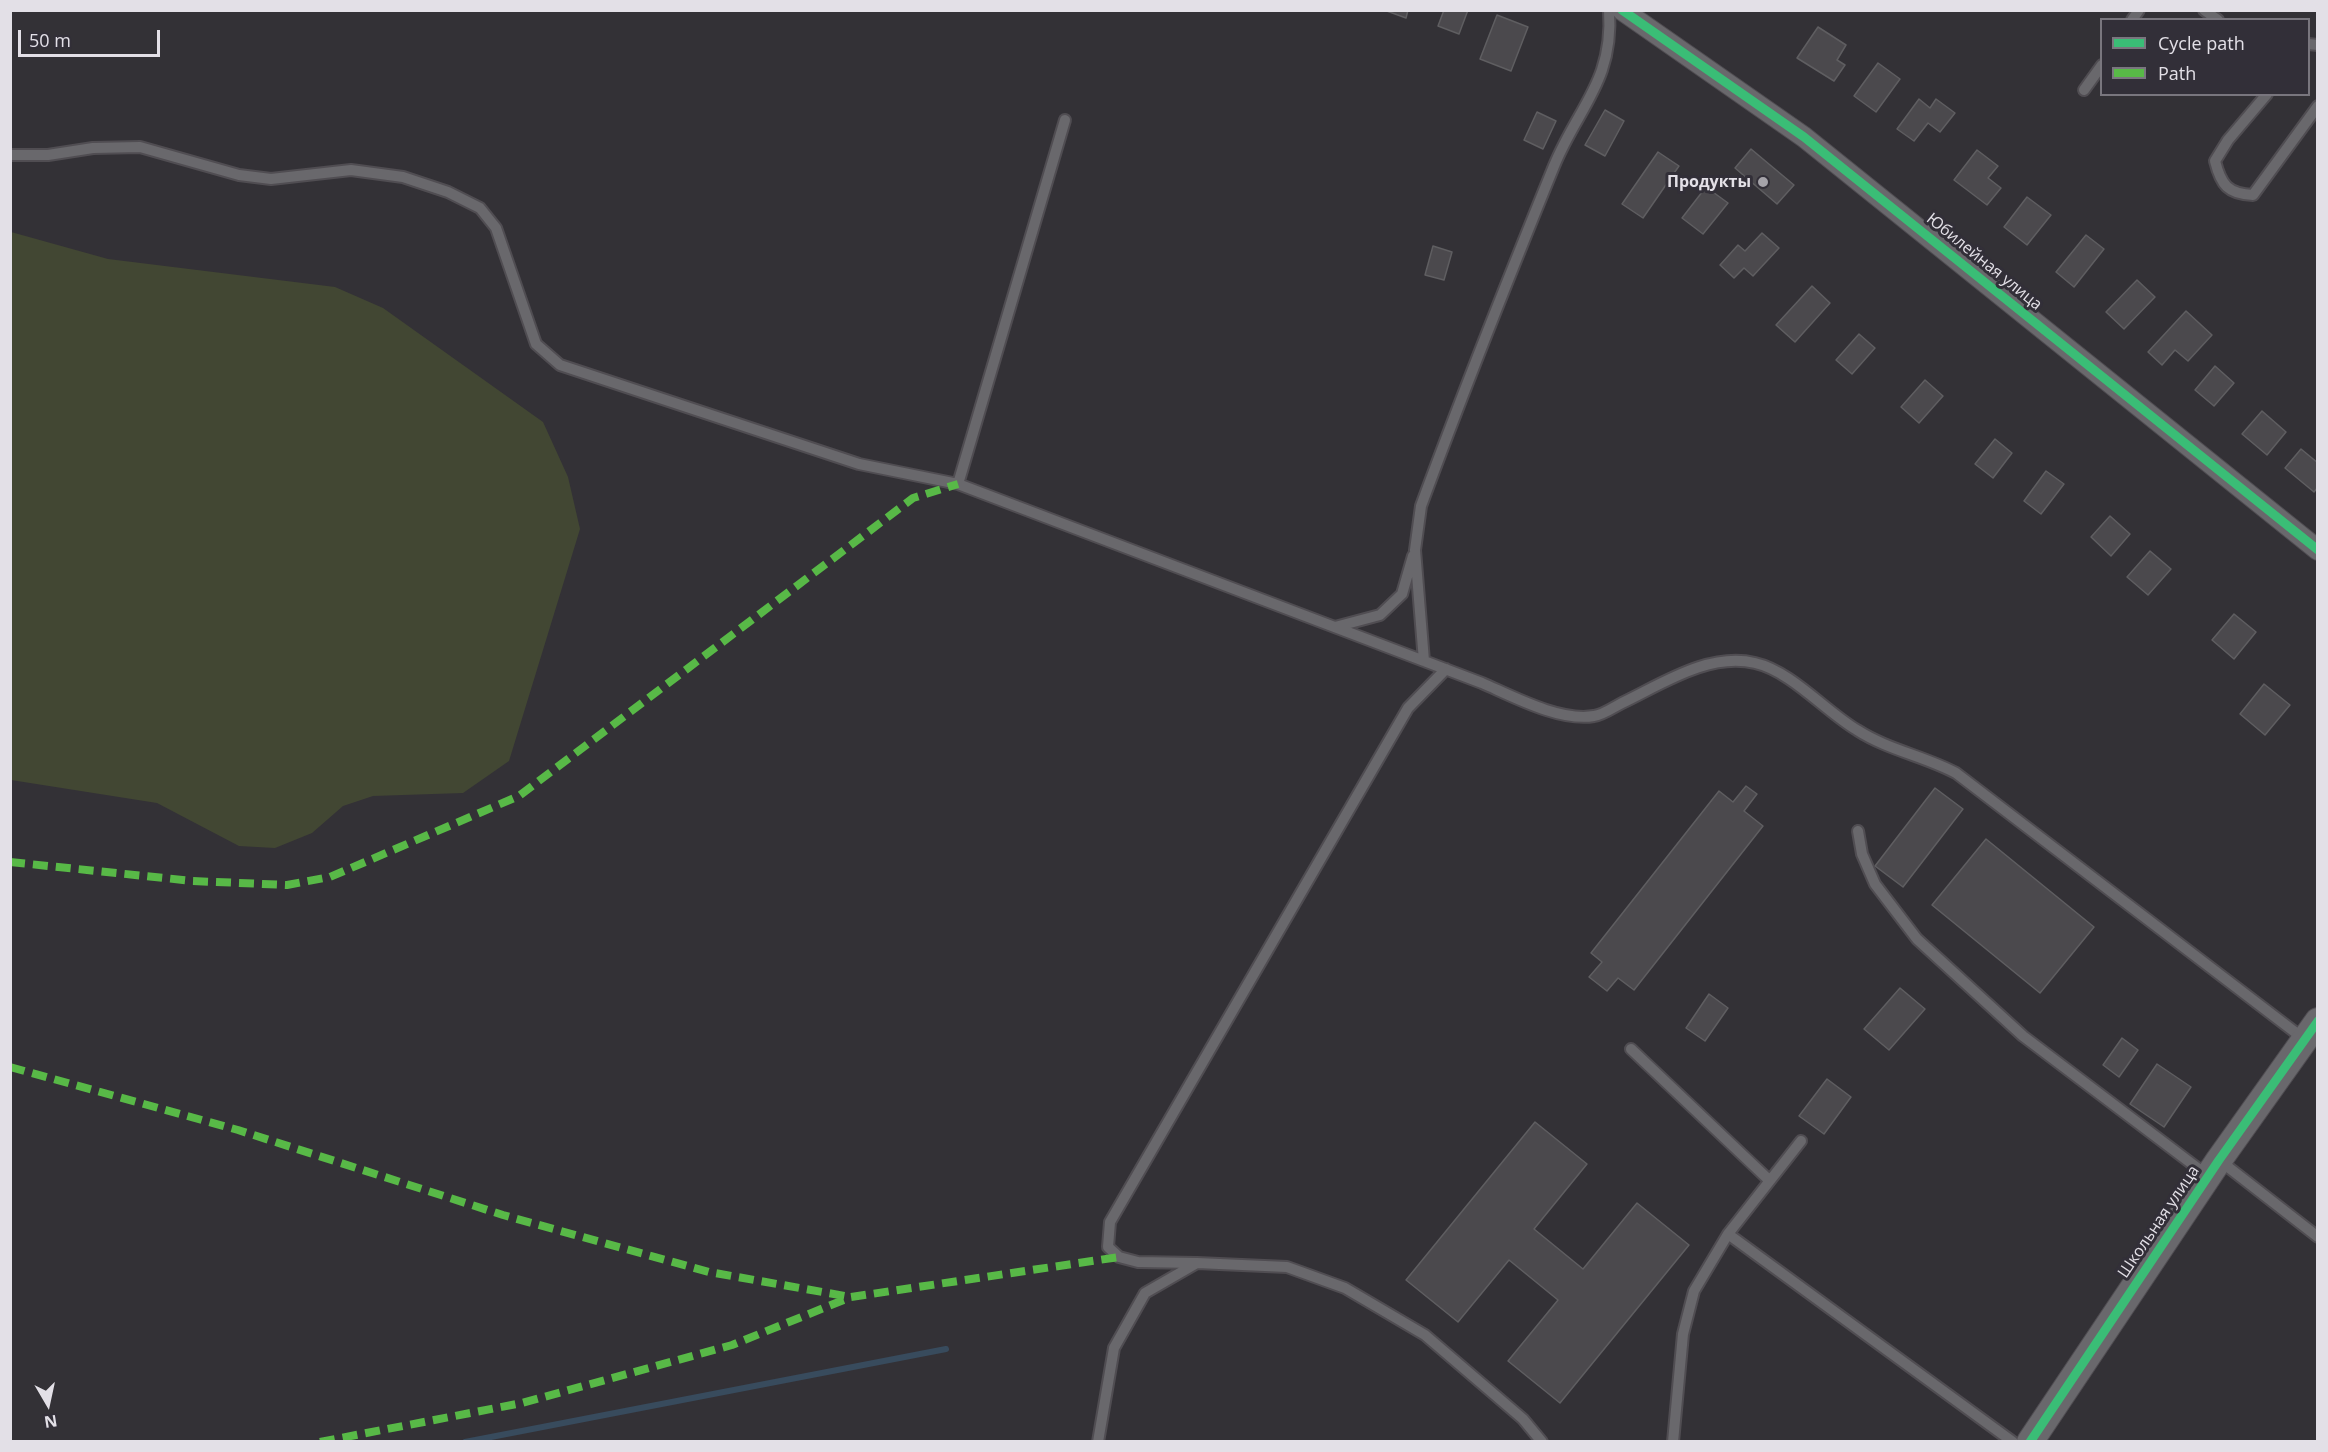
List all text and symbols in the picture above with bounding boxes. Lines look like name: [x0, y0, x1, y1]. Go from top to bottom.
scale bar: [21, 18, 164, 56]
legend: [2100, 18, 2310, 96]
text: 50 m: [29, 28, 71, 52]
text: Cycle path: [2158, 31, 2245, 55]
text: Path: [2158, 61, 2196, 85]
place label: Продукты: [1667, 172, 1751, 192]
marker: Продукты: [1756, 175, 1770, 189]
street label: Юбилейная улица: [1922, 210, 2046, 314]
street label: Школьная улица: [2114, 1162, 2204, 1282]
north arrow: [18, 1374, 78, 1434]
text: N: [43, 1410, 59, 1434]

